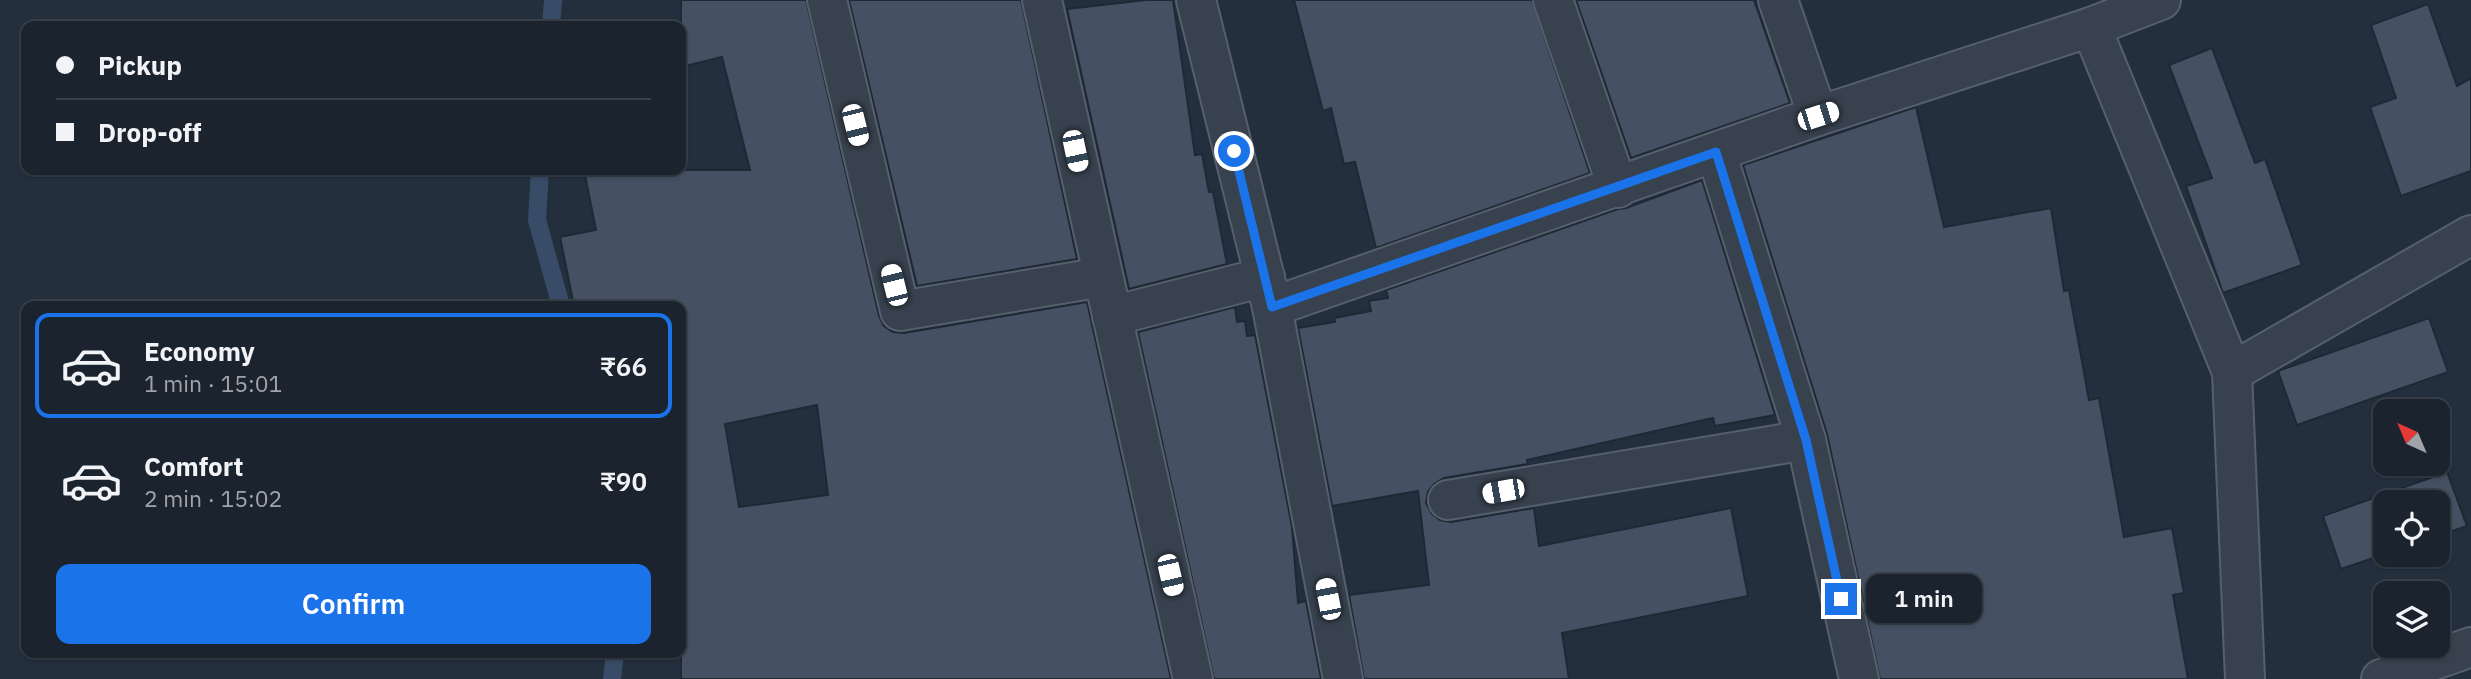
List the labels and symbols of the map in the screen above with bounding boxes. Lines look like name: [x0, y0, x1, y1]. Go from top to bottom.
car: [1795, 100, 1842, 132]
car: [840, 102, 871, 148]
car: [1061, 128, 1090, 174]
route start: [1218, 135, 1250, 167]
car: [879, 262, 910, 308]
north arrow: [2373, 399, 2450, 476]
car: [1481, 477, 1526, 505]
car: [1156, 552, 1185, 598]
callout: 1 min: [1866, 574, 1981, 624]
car: [1314, 576, 1343, 622]
route end: [1825, 583, 1857, 615]

